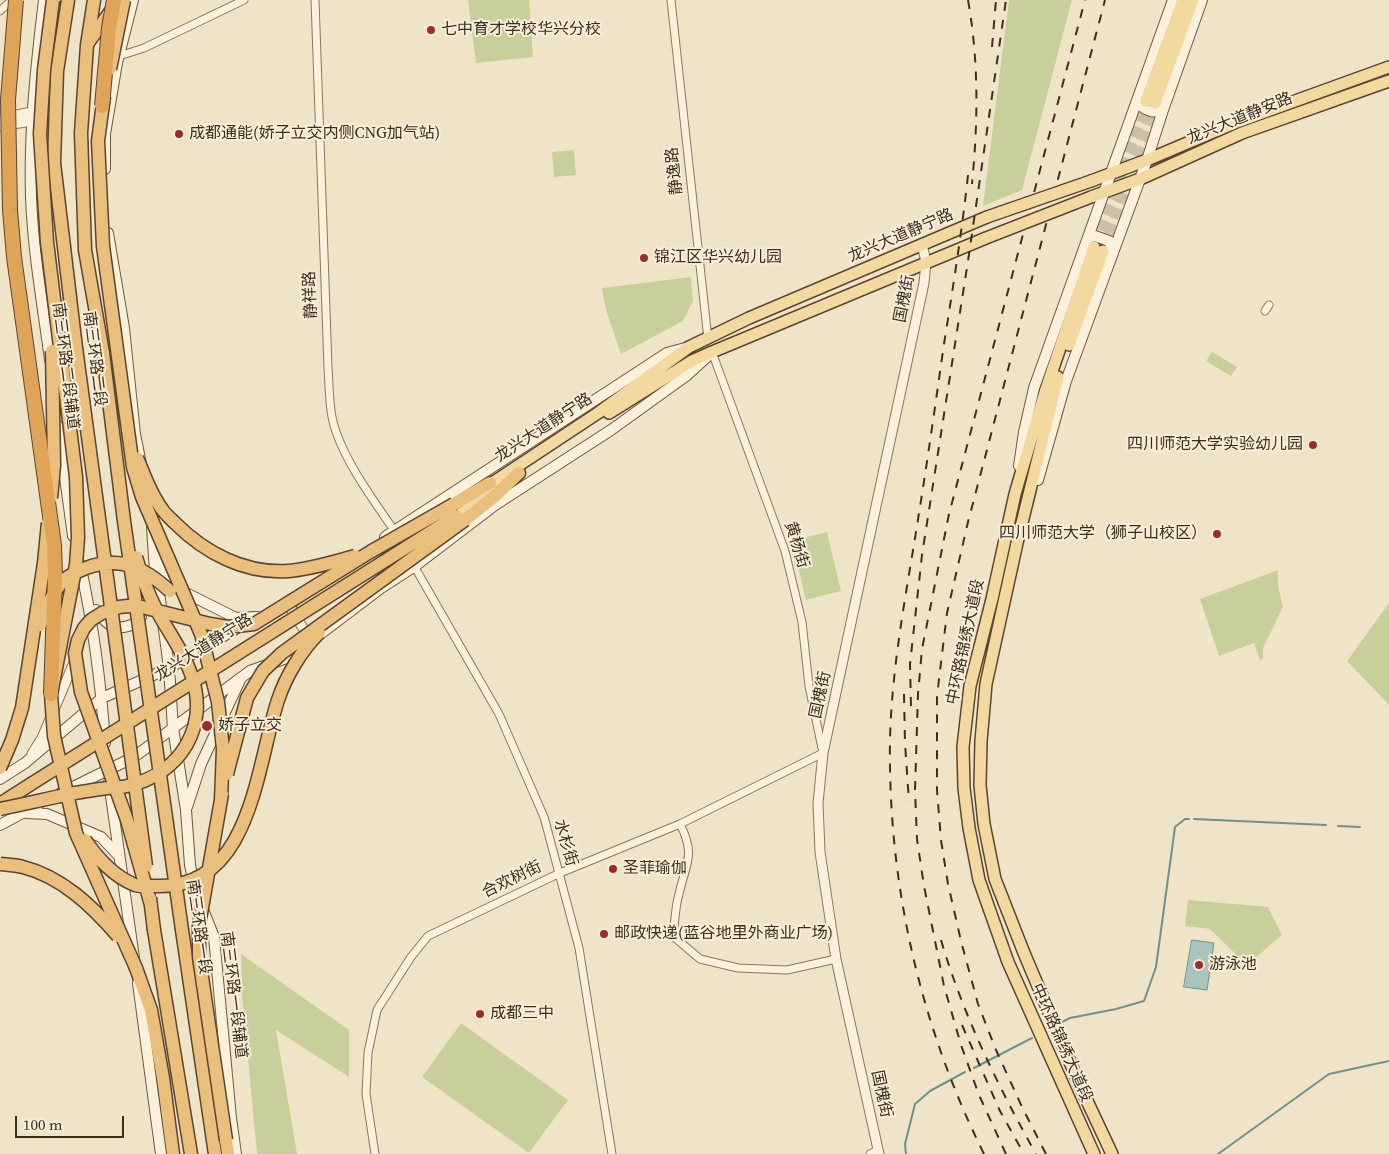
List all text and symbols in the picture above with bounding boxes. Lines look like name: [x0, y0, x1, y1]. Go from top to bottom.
place label: 七中育才学校华兴分校: [441, 20, 601, 40]
marker: 七中育才学校华兴分校: [425, 24, 437, 36]
street label: 龙兴大道静安路: [1184, 89, 1296, 149]
place label: 成都通能(娇子立交内侧CNG加气站): [189, 124, 440, 144]
marker: 成都通能(娇子立交内侧CNG加气站): [173, 128, 185, 140]
street label: 静逸路: [663, 146, 687, 196]
street label: 龙兴大道静宁路: [846, 205, 956, 267]
place label: 锦江区华兴幼儿园: [654, 248, 782, 268]
marker: 锦江区华兴幼儿园: [638, 252, 650, 264]
street label: 静祥路: [301, 271, 321, 319]
street label: 国槐街: [891, 274, 919, 324]
street label: 南三环路二段辅道: [48, 301, 82, 431]
street label: 南三环路二段: [79, 310, 109, 408]
street label: 龙兴大道静宁路: [492, 389, 596, 467]
place label: 四川师范大学实验幼儿园: [1127, 435, 1303, 455]
marker: 四川师范大学实验幼儿园: [1307, 439, 1319, 451]
street label: 黄杨街: [780, 519, 812, 571]
place label: 四川师范大学（狮子山校区）: [999, 524, 1207, 544]
marker: 四川师范大学（狮子山校区）: [1211, 528, 1223, 540]
street label: 中环路锦绣大道段: [943, 577, 989, 707]
street label: 龙兴大道静宁路: [151, 610, 257, 686]
street label: 国槐街: [807, 670, 835, 720]
place label: 娇子立交: [218, 716, 282, 736]
marker: 娇子立交: [200, 719, 214, 733]
street label: 水杉街: [549, 817, 581, 869]
street label: 合欢树街: [479, 857, 545, 903]
place label: 圣菲瑜伽: [623, 859, 687, 879]
marker: 圣菲瑜伽: [607, 863, 619, 875]
street label: 南三环路一段: [182, 878, 214, 976]
place label: 邮政快递(蓝谷地里外商业广场): [614, 924, 833, 944]
marker: 邮政快递(蓝谷地里外商业广场): [598, 928, 610, 940]
street label: 南三环路一段辅道: [216, 930, 250, 1060]
place label: 游泳池: [1209, 955, 1257, 975]
marker: 游泳池: [1193, 959, 1205, 971]
street label: 中环路锦绣大道段: [1026, 981, 1096, 1105]
place label: 成都三中: [490, 1004, 554, 1024]
marker: 成都三中: [474, 1008, 486, 1020]
street label: 国槐街: [867, 1069, 895, 1119]
scale bar: [18, 1106, 126, 1138]
text: 100 m: [23, 1114, 63, 1135]

